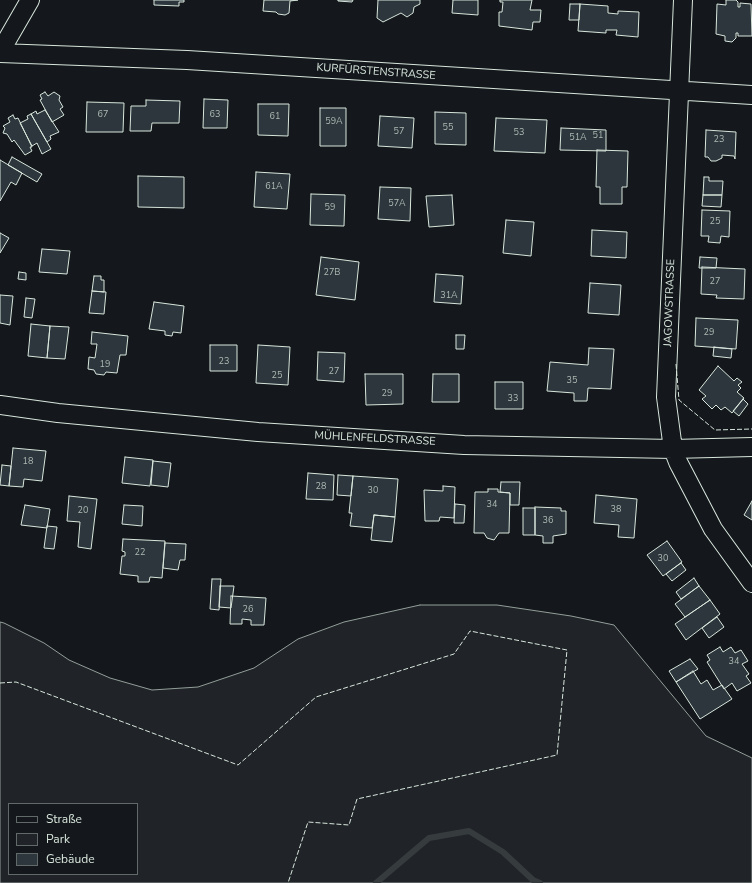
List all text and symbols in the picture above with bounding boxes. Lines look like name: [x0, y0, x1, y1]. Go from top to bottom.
street label: KURFÜRSTENSTRASSE: [316, 61, 436, 83]
house number: 67: [98, 110, 108, 120]
house number: 63: [210, 110, 220, 120]
house number: 61: [270, 112, 280, 122]
house number: 59A: [325, 117, 343, 127]
house number: 55: [443, 123, 453, 133]
house number: 57: [394, 127, 404, 137]
house number: 53: [514, 128, 524, 138]
house number: 51: [593, 131, 603, 141]
house number: 51A: [569, 133, 587, 143]
house number: 23: [714, 135, 724, 145]
house number: 61A: [265, 182, 283, 192]
house number: 57A: [388, 199, 406, 209]
house number: 59: [325, 203, 335, 213]
house number: 25: [710, 217, 720, 227]
street label: JAGOWSTRASSE: [662, 259, 678, 347]
house number: 27B: [324, 268, 340, 278]
house number: 27: [710, 277, 720, 287]
house number: 31A: [440, 291, 458, 301]
house number: 29: [704, 328, 714, 338]
house number: 23: [219, 357, 229, 367]
house number: 19: [100, 360, 110, 370]
house number: 27: [329, 367, 339, 377]
house number: 25: [272, 371, 282, 381]
house number: 35: [567, 376, 577, 386]
house number: 29: [382, 389, 392, 399]
house number: 33: [508, 394, 518, 404]
street label: MÜHLENFELDSTRASSE: [314, 429, 436, 449]
house number: 18: [23, 457, 33, 467]
house number: 28: [316, 482, 326, 492]
house number: 30: [368, 486, 378, 496]
house number: 34: [487, 500, 497, 510]
house number: 38: [611, 505, 621, 515]
house number: 20: [78, 506, 88, 516]
house number: 36: [543, 516, 553, 526]
house number: 22: [135, 548, 145, 558]
house number: 30: [658, 554, 668, 564]
house number: 26: [243, 605, 253, 615]
house number: 34: [729, 657, 739, 667]
legend: [8, 803, 138, 875]
text: Straße: [46, 811, 82, 827]
text: Park: [46, 831, 70, 847]
text: Gebäude: [46, 851, 95, 867]

